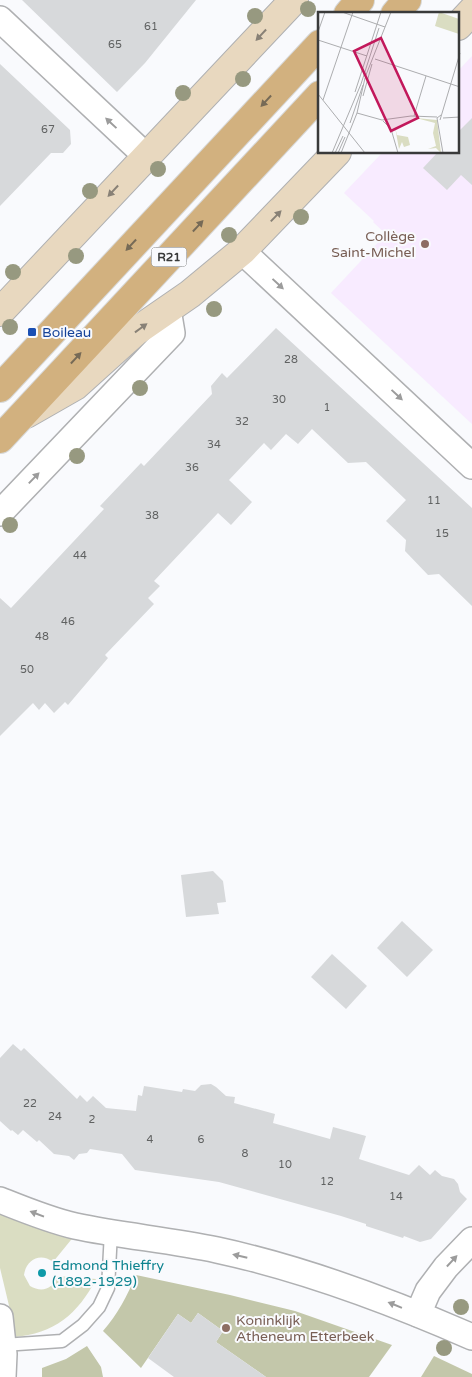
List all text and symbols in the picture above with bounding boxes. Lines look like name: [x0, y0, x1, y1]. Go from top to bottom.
inset map: [318, 12, 460, 154]
house number: 61: [144, 20, 158, 33]
one-way arrow: [255, 29, 267, 41]
house number: 65: [108, 38, 122, 51]
one-way arrow: [260, 95, 272, 107]
one-way arrow: [105, 117, 117, 129]
house number: 67: [41, 123, 55, 136]
one-way arrow: [107, 185, 119, 197]
one-way arrow: [270, 210, 282, 222]
one-way arrow: [192, 220, 204, 232]
place label: Collège Saint-Michel: [331, 228, 415, 261]
marker: Collège Saint-Michel: [419, 238, 431, 250]
one-way arrow: [125, 239, 137, 251]
road number: R21: [152, 248, 186, 266]
one-way arrow: [272, 278, 284, 290]
one-way arrow: [134, 323, 148, 333]
place label: Boileau: [42, 324, 91, 341]
marker: Boileau: [26, 326, 38, 338]
one-way arrow: [70, 351, 81, 364]
house number: 28: [284, 353, 298, 366]
one-way arrow: [390, 389, 402, 401]
house number: 30: [272, 393, 286, 406]
house number: 1: [324, 401, 330, 414]
house number: 32: [235, 415, 249, 428]
house number: 34: [207, 438, 221, 451]
house number: 36: [185, 461, 199, 474]
one-way arrow: [28, 472, 40, 484]
house number: 11: [427, 494, 441, 507]
house number: 38: [145, 509, 159, 522]
house number: 15: [435, 527, 449, 540]
house number: 44: [73, 549, 87, 562]
house number: 46: [61, 615, 75, 628]
house number: 48: [35, 630, 49, 643]
house number: 50: [20, 663, 34, 676]
house number: 22: [23, 1097, 37, 1110]
house number: 24: [48, 1110, 62, 1123]
house number: 2: [89, 1113, 96, 1126]
house number: 4: [147, 1133, 154, 1146]
house number: 6: [198, 1133, 205, 1146]
house number: 8: [242, 1147, 249, 1160]
house number: 10: [278, 1158, 292, 1171]
house number: 12: [320, 1175, 334, 1188]
house number: 14: [389, 1190, 403, 1203]
one-way arrow: [29, 1210, 44, 1218]
one-way arrow: [232, 1252, 247, 1260]
one-way arrow: [446, 1255, 458, 1267]
place label: Edmond Thieffry (1892-1929): [52, 1257, 165, 1290]
marker: Edmond Thieffry (1892-1929): [36, 1267, 48, 1279]
one-way arrow: [387, 1301, 402, 1309]
place label: Koninklijk Atheneum Etterbeek: [236, 1312, 375, 1345]
marker: Koninklijk Atheneum Etterbeek: [220, 1322, 232, 1334]

